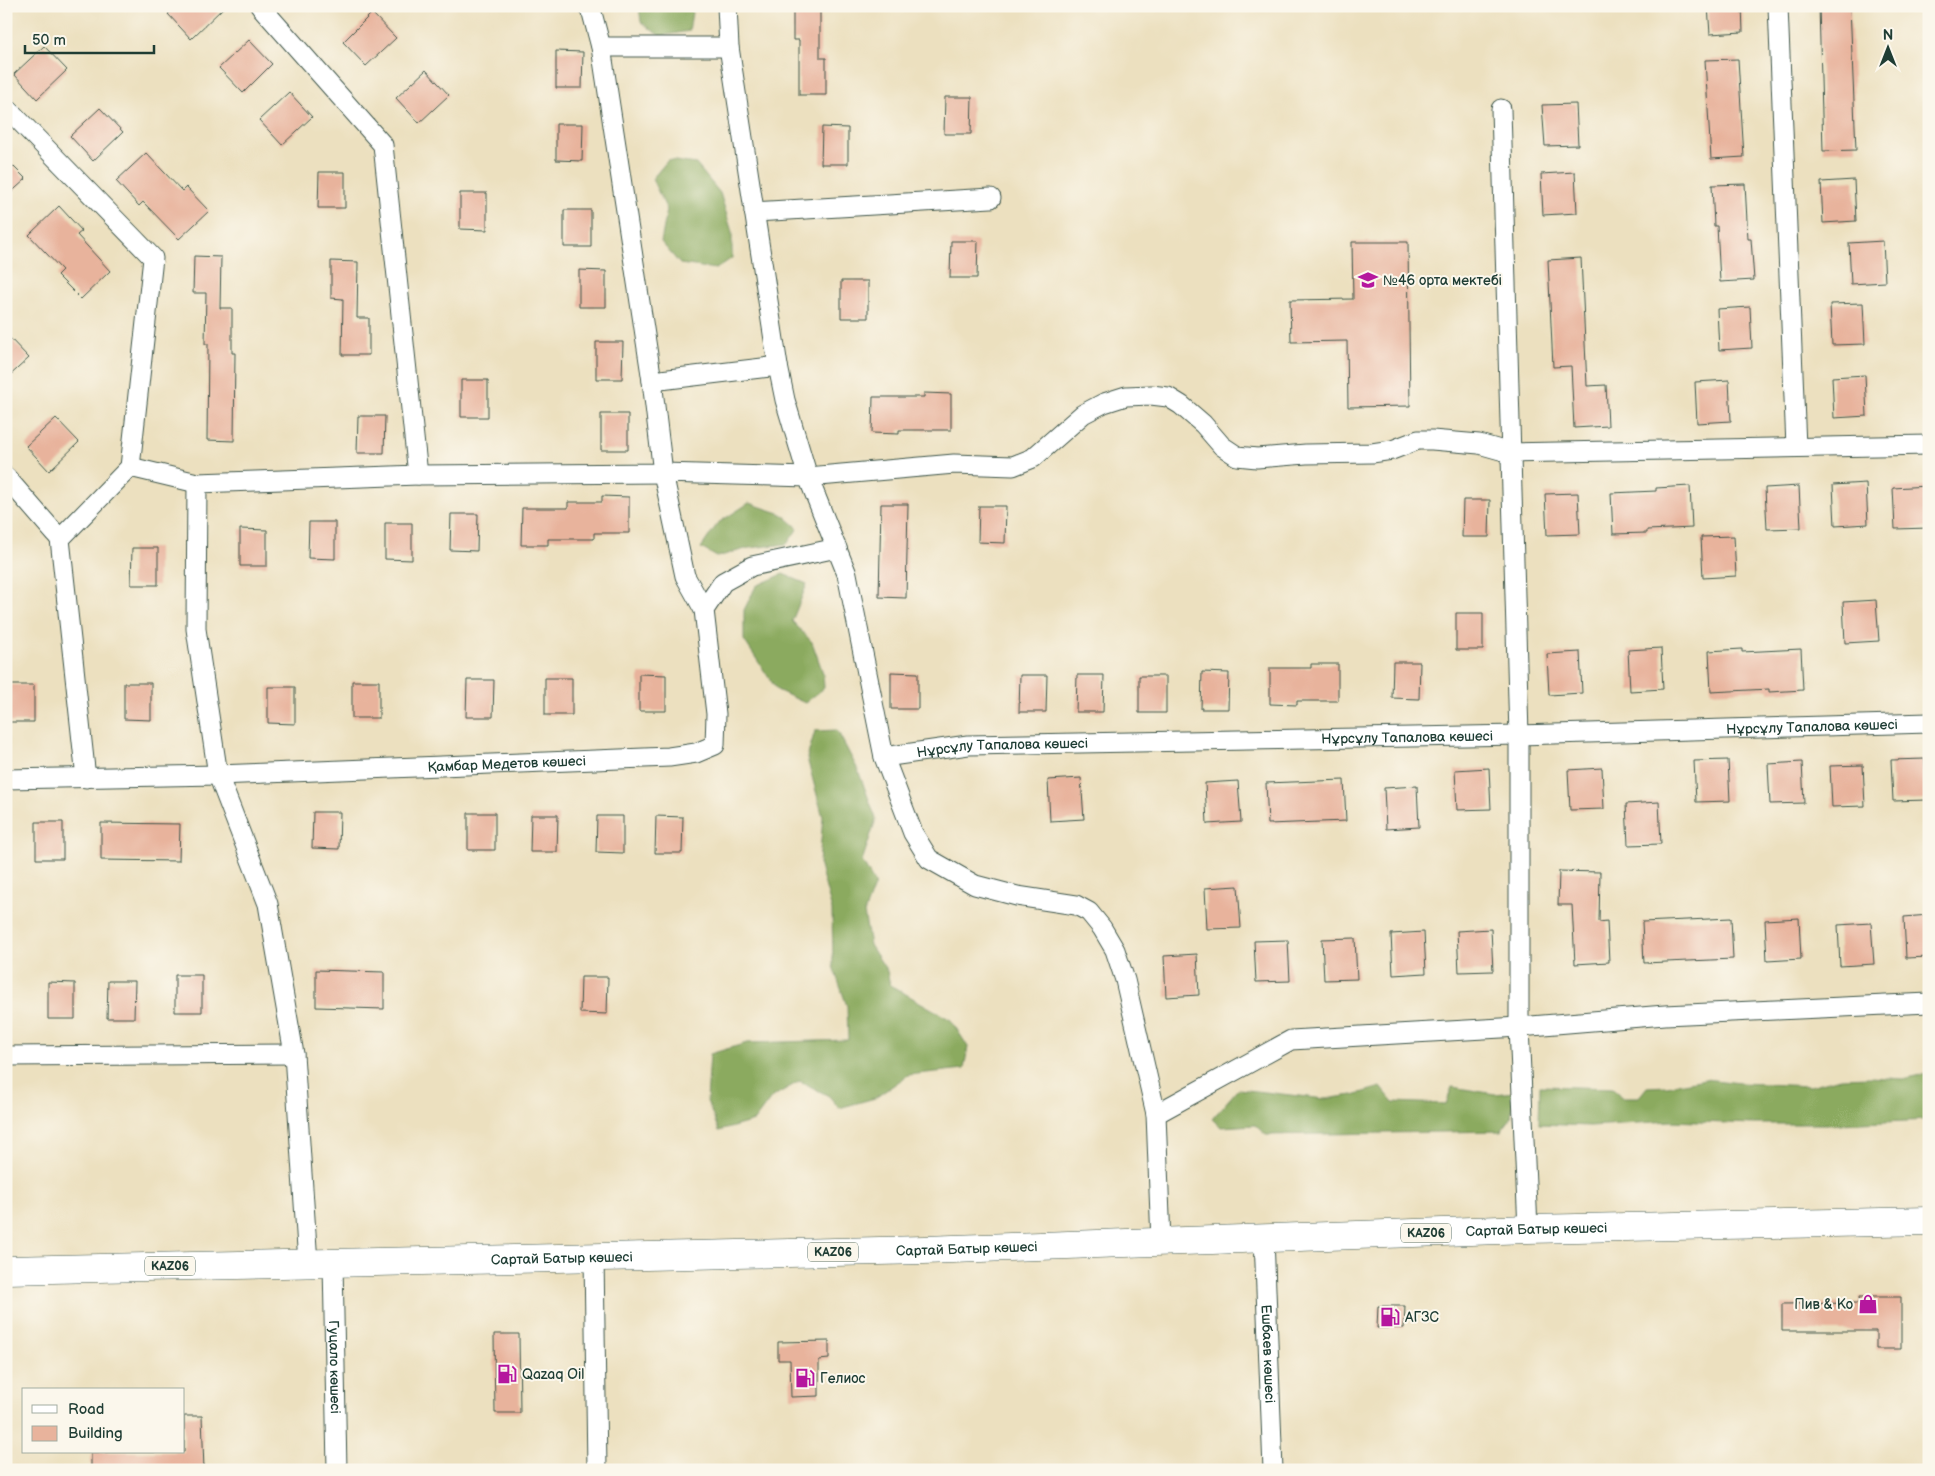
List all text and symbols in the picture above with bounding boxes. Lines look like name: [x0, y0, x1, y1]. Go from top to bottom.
scale bar: [25, 22, 154, 54]
north arrow: [1862, 22, 1912, 72]
text: N: [1883, 27, 1893, 44]
text: 50 m: [32, 31, 66, 50]
school or university icon: №46 орта мектебі: [1357, 269, 1379, 291]
place label: №46 орта мектебі: [1383, 272, 1502, 289]
street label: Нұрсұлу Тапалова көшесі: [1726, 715, 1898, 737]
street label: Нұрсұлу Тапалова көшесі: [1321, 727, 1493, 747]
street label: Нұрсұлу Тапалова көшесі: [916, 734, 1088, 761]
street label: Қамбар Медетов көшесі: [427, 752, 586, 775]
street label: Сартай Батыр көшесі: [1465, 1219, 1608, 1240]
road number: KАZ06: [1401, 1224, 1451, 1242]
street label: Сартай Батыр көшесі: [896, 1238, 1038, 1259]
road number: KАZ06: [808, 1242, 858, 1262]
street label: Сартай Батыр көшесі: [491, 1248, 633, 1268]
road number: KАZ06: [145, 1256, 195, 1276]
shop icon: Пив & Ко: [1857, 1293, 1879, 1315]
place label: Пив & Ко: [1794, 1296, 1853, 1313]
street label: Ешбаев көшесі: [1258, 1304, 1279, 1404]
fuel station icon: АГЗС: [1379, 1306, 1401, 1328]
place label: АГЗС: [1404, 1309, 1439, 1326]
street label: Гуцало көшесі: [326, 1320, 344, 1414]
fuel station icon: Qazaq Oil: [496, 1363, 518, 1385]
place label: Qazaq Oil: [522, 1366, 584, 1383]
fuel station icon: Гелиос: [794, 1367, 816, 1389]
place label: Гелиос: [820, 1370, 866, 1387]
legend: [22, 1388, 185, 1454]
text: Road: [68, 1400, 104, 1419]
text: Building: [68, 1424, 123, 1443]

